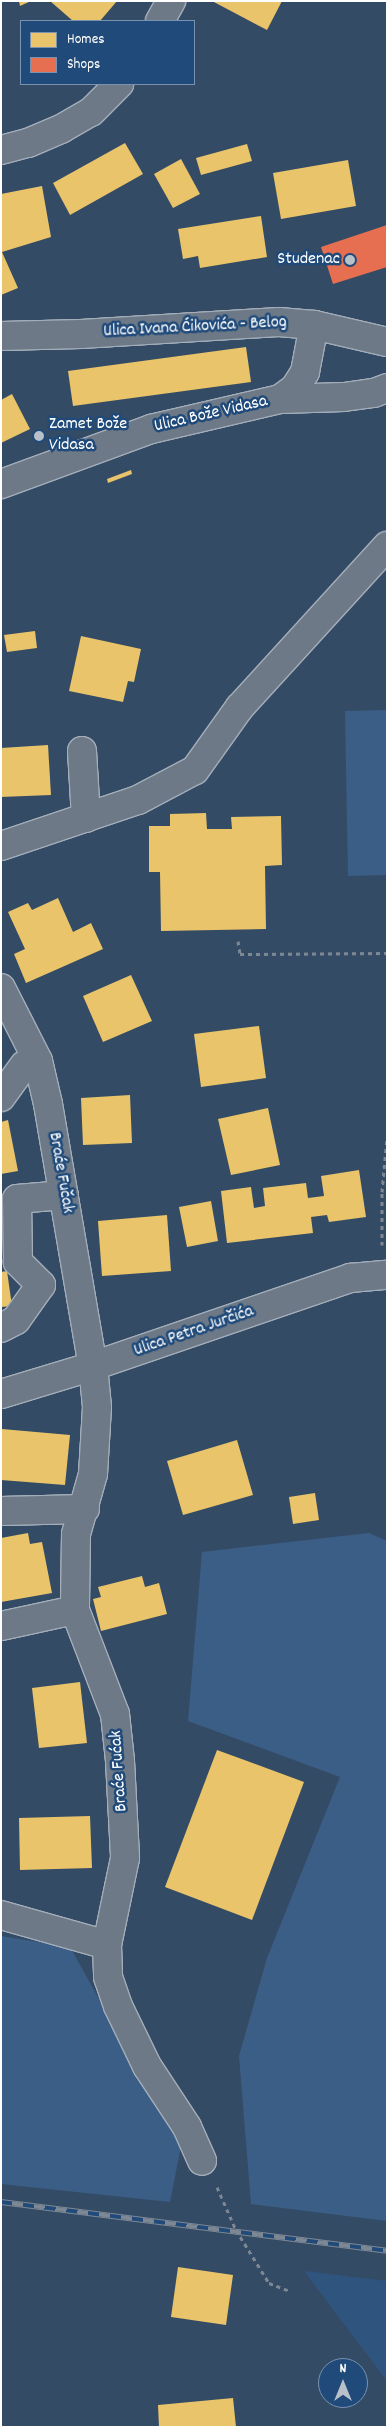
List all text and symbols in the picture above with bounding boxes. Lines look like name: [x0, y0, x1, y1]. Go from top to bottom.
legend: [20, 20, 195, 85]
text: Homes: [67, 29, 105, 51]
text: Shops: [67, 54, 100, 76]
place label: Studenac: [277, 249, 340, 271]
marker: Studenac: [344, 254, 356, 266]
street label: Ulica Ivana Ćikovića - Belog: [103, 312, 287, 344]
street label: Ulica Bože Vidasa: [152, 391, 270, 439]
place label: Zamet Bože Vidasa: [49, 415, 127, 458]
marker: Zamet Bože Vidasa: [33, 430, 45, 442]
street label: Braće Fučak: [42, 1131, 78, 1215]
street label: Ulica Petra Jurčića: [131, 1301, 257, 1363]
street label: Braće Fućak: [106, 1729, 134, 1813]
north arrow: [318, 2358, 368, 2408]
text: N: [340, 2359, 346, 2379]

